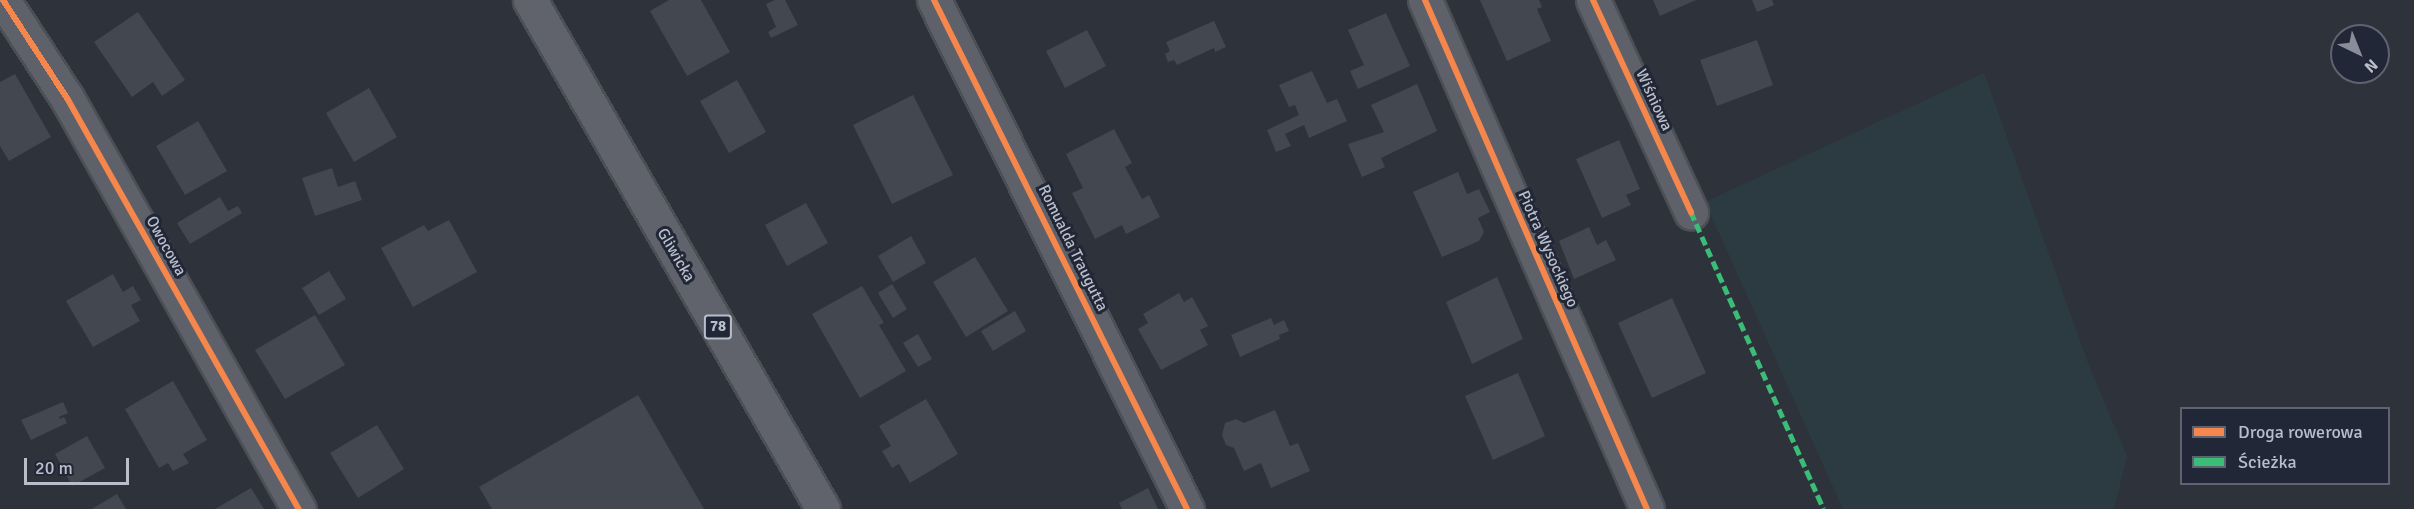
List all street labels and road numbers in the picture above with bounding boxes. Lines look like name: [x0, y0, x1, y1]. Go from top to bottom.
street label: Wiśniowa: [1631, 66, 1677, 134]
street label: Romualda Traugutta: [1034, 182, 1112, 314]
street label: Piotra Wysockiego: [1514, 188, 1582, 310]
street label: Owocowa: [142, 213, 190, 279]
street label: Gliwicka: [653, 225, 699, 285]
road number: 78: [703, 315, 733, 339]

